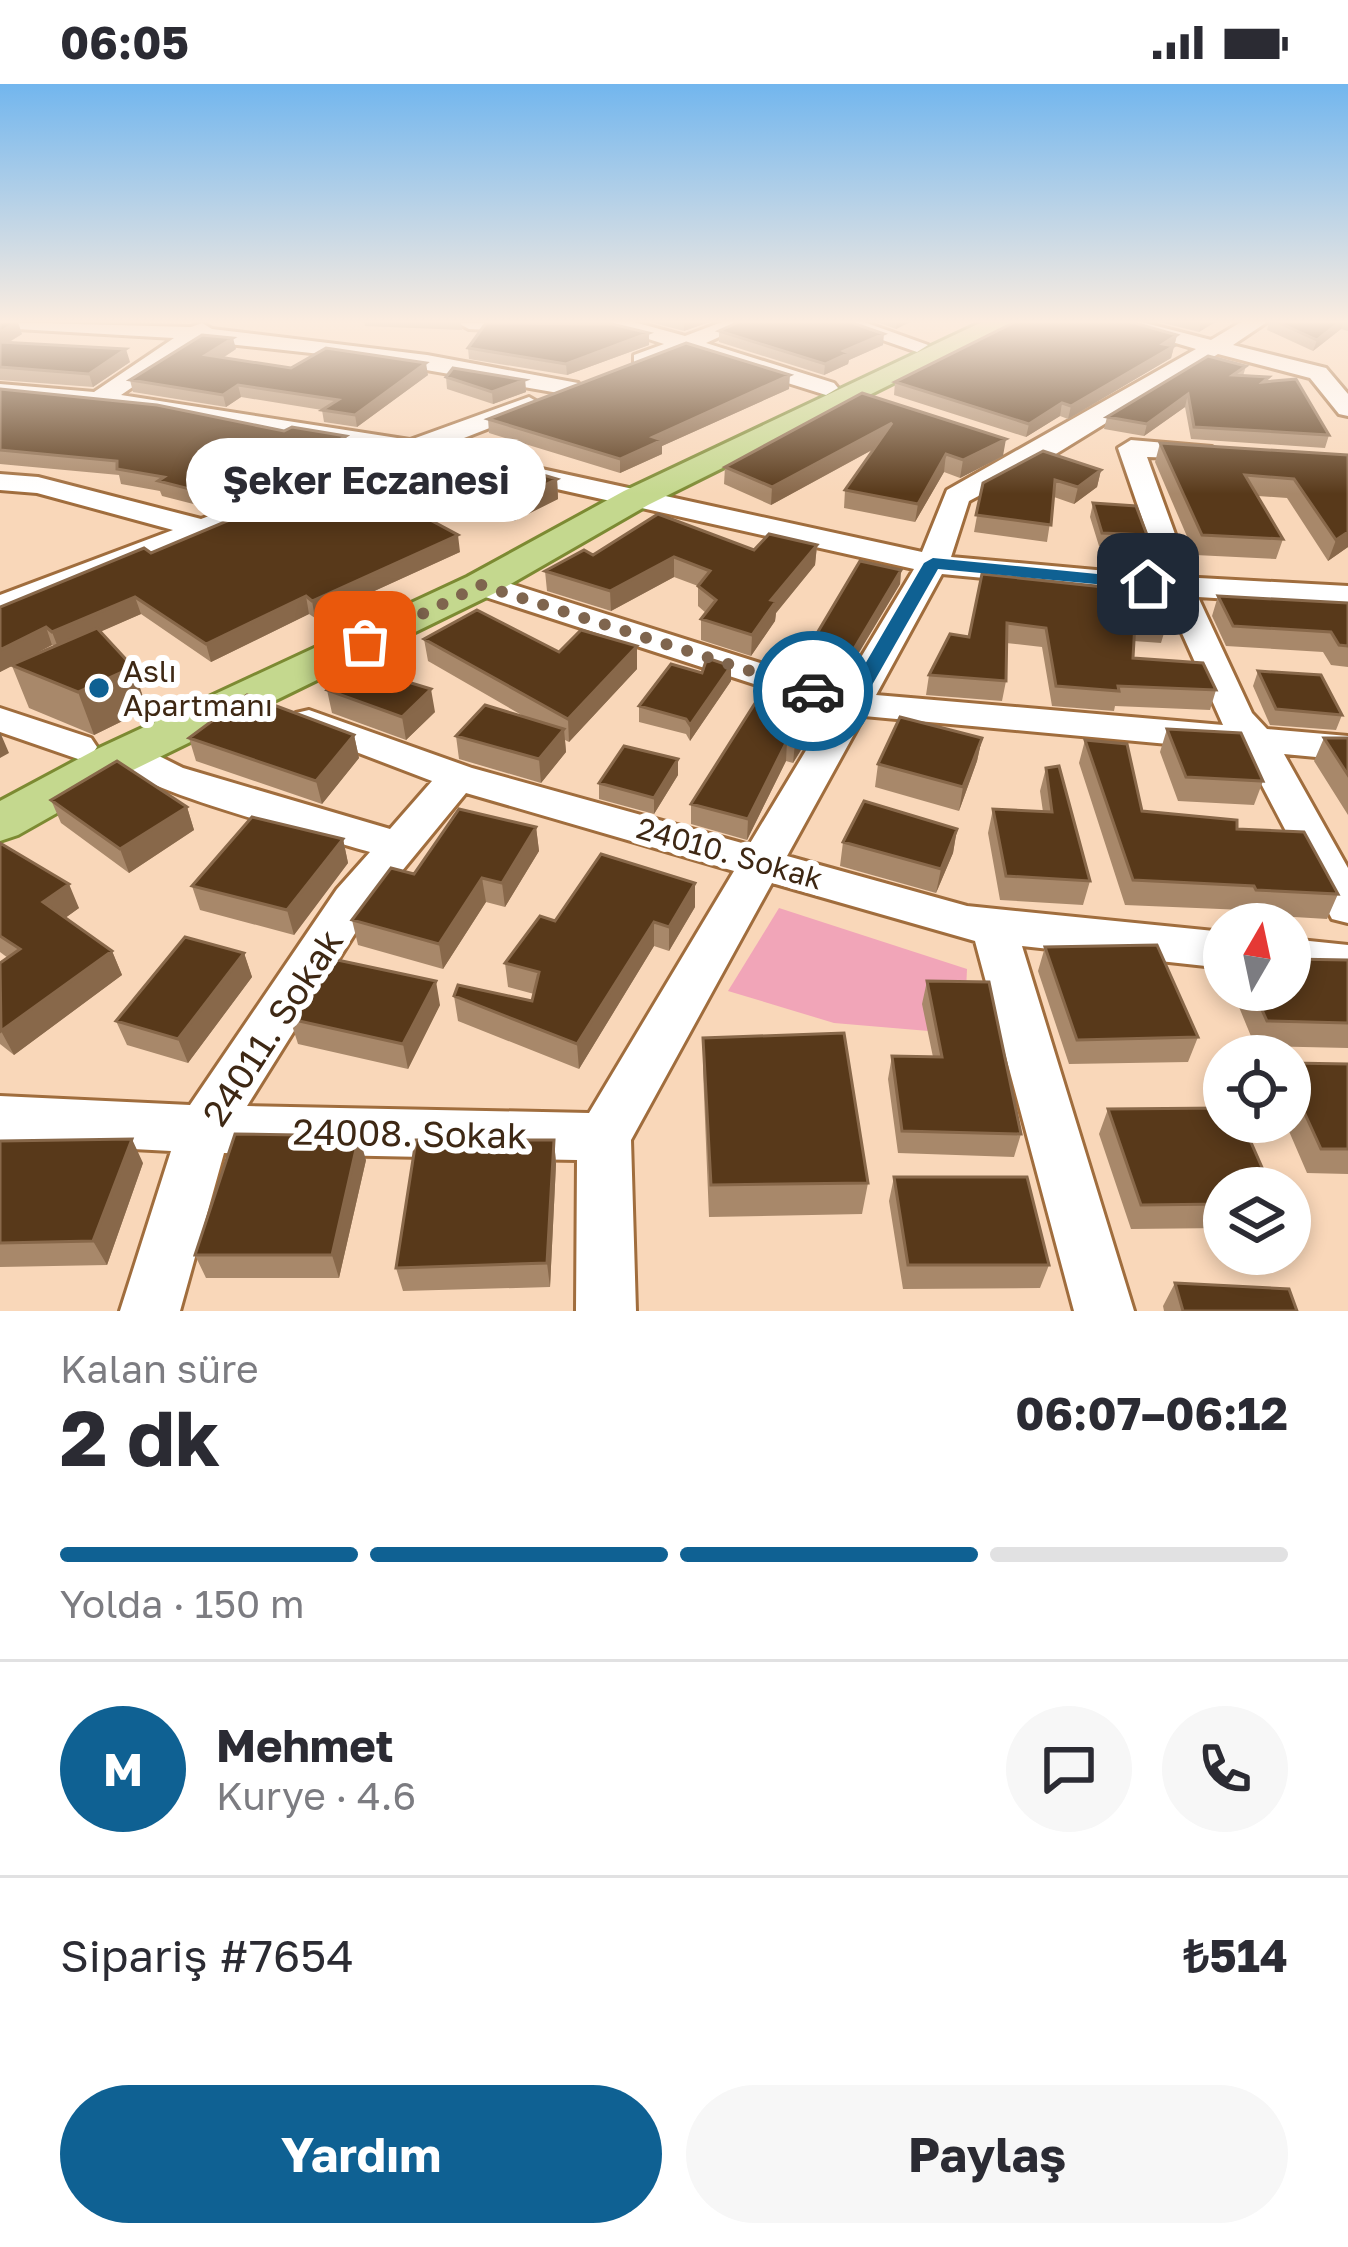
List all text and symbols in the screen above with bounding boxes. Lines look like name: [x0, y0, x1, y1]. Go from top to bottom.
text: 06:05: [60, 15, 189, 69]
callout: Şeker Eczanesi: [185, 438, 545, 522]
text: Şeker Eczanesi: [222, 456, 510, 503]
pin: [1097, 533, 1199, 635]
icon: home: [1115, 551, 1181, 617]
pin: [314, 591, 416, 693]
icon: bag: [332, 609, 398, 675]
courier: [753, 631, 873, 751]
place label: Aslı Apartmanı: [123, 653, 273, 723]
icon: car: [780, 658, 846, 724]
marker: Aslı Apartmanı: [86, 675, 112, 701]
street label: 24010. Sokak: [633, 809, 827, 897]
north arrow: [1203, 903, 1311, 1011]
map controls: [1203, 903, 1311, 1275]
street label: 24011. Sokak: [193, 921, 351, 1133]
button: locate: [1203, 1035, 1311, 1143]
street label: 24008. Sokak: [292, 1109, 528, 1157]
button: layers: [1203, 1167, 1311, 1275]
text: Kalan süre: [60, 1345, 259, 1392]
text: 06:07–06:12: [1015, 1386, 1288, 1440]
text: 2 dk: [60, 1390, 220, 1483]
text: Yolda · 150 m: [60, 1580, 305, 1627]
button: chat: [1006, 1706, 1132, 1832]
button: phone: [1162, 1706, 1288, 1832]
text: Mehmet: [216, 1718, 394, 1772]
text: M: [103, 1742, 143, 1796]
text: Kurye · 4.6: [216, 1772, 416, 1819]
text: Sipariş #7654: [60, 1928, 354, 1982]
text: ₺514: [1184, 1928, 1288, 1982]
button: Yardım: [60, 2085, 662, 2223]
button: Paylaş: [686, 2085, 1288, 2223]

